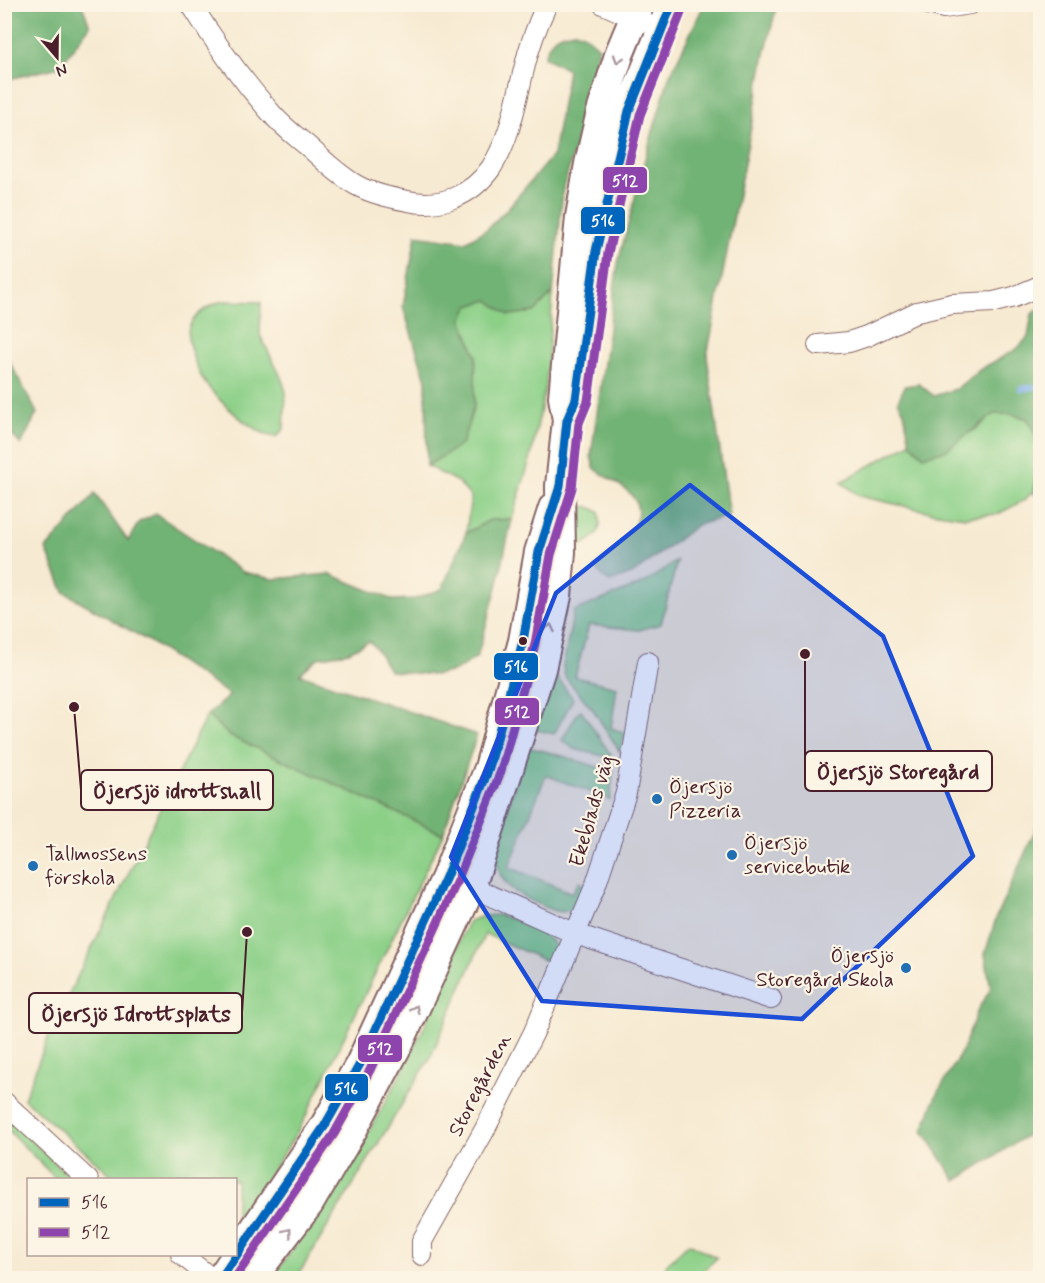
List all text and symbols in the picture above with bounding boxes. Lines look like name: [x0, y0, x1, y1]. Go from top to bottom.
north arrow: [27, 27, 87, 87]
one-way arrow: [613, 53, 625, 64]
text: N: [53, 58, 70, 81]
line badge: 512: [602, 166, 648, 194]
text: 512: [612, 171, 638, 192]
line badge: 516: [580, 206, 626, 235]
text: 516: [591, 211, 615, 232]
one-way arrow: [543, 623, 556, 633]
unlabelled marker: [517, 635, 529, 647]
line badge: 516: [493, 652, 539, 681]
text: 516: [504, 657, 528, 678]
line badge: 512: [494, 697, 540, 726]
text: 512: [504, 702, 530, 723]
callout: Öjersjö Storegård: [805, 751, 992, 791]
street label: Ekeblads väg: [563, 752, 621, 870]
text: Öjersjö Storegård: [817, 759, 979, 788]
callout: Öjersjö idrottshall: [81, 770, 273, 810]
place label: Öjersjö Pizzeria: [669, 773, 741, 825]
text: Öjersjö idrottshall: [93, 778, 262, 806]
marker: Öjersjö Pizzeria: [650, 792, 664, 806]
place label: Öjersjö servicebutik: [744, 829, 851, 881]
place label: Tallmossens förskola: [45, 840, 147, 892]
marker: Öjersjö servicebutik: [725, 848, 739, 862]
marker: Tallmossens förskola: [26, 859, 40, 873]
place label: Öjersjö Storegård Skola: [756, 942, 894, 994]
marker: Öjersjö Storegård Skola: [899, 961, 913, 975]
callout: Öjersjö Idrottsplats: [29, 993, 242, 1033]
text: Öjersjö Idrottsplats: [41, 1001, 231, 1029]
one-way arrow: [408, 1004, 420, 1015]
street label: Storegården: [442, 1028, 518, 1142]
line badge: 512: [357, 1034, 403, 1063]
text: 512: [367, 1039, 393, 1060]
line badge: 516: [324, 1073, 369, 1102]
text: 516: [334, 1079, 358, 1100]
legend: [27, 1178, 237, 1256]
text: 516: [81, 1191, 108, 1215]
text: 512: [81, 1221, 111, 1245]
one-way arrow: [280, 1228, 291, 1239]

